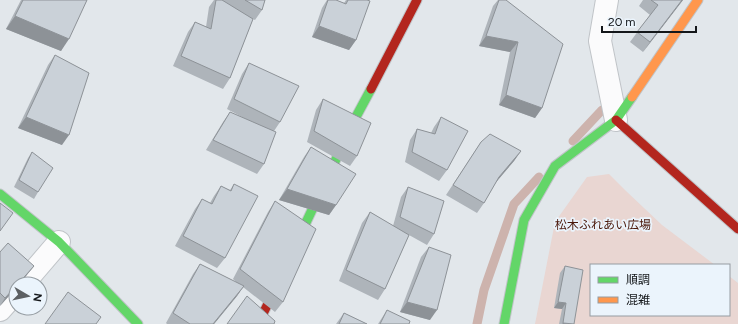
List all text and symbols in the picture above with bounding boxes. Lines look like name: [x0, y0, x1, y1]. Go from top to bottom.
scale bar: [602, 8, 696, 34]
text: 20 m: [608, 15, 636, 29]
park label: 松木ふれあい広場: [555, 218, 651, 232]
legend: [590, 264, 730, 316]
text: 順調: [626, 273, 650, 287]
north arrow: [8, 276, 48, 316]
text: N: [30, 292, 44, 303]
text: 混雑: [626, 293, 650, 307]

